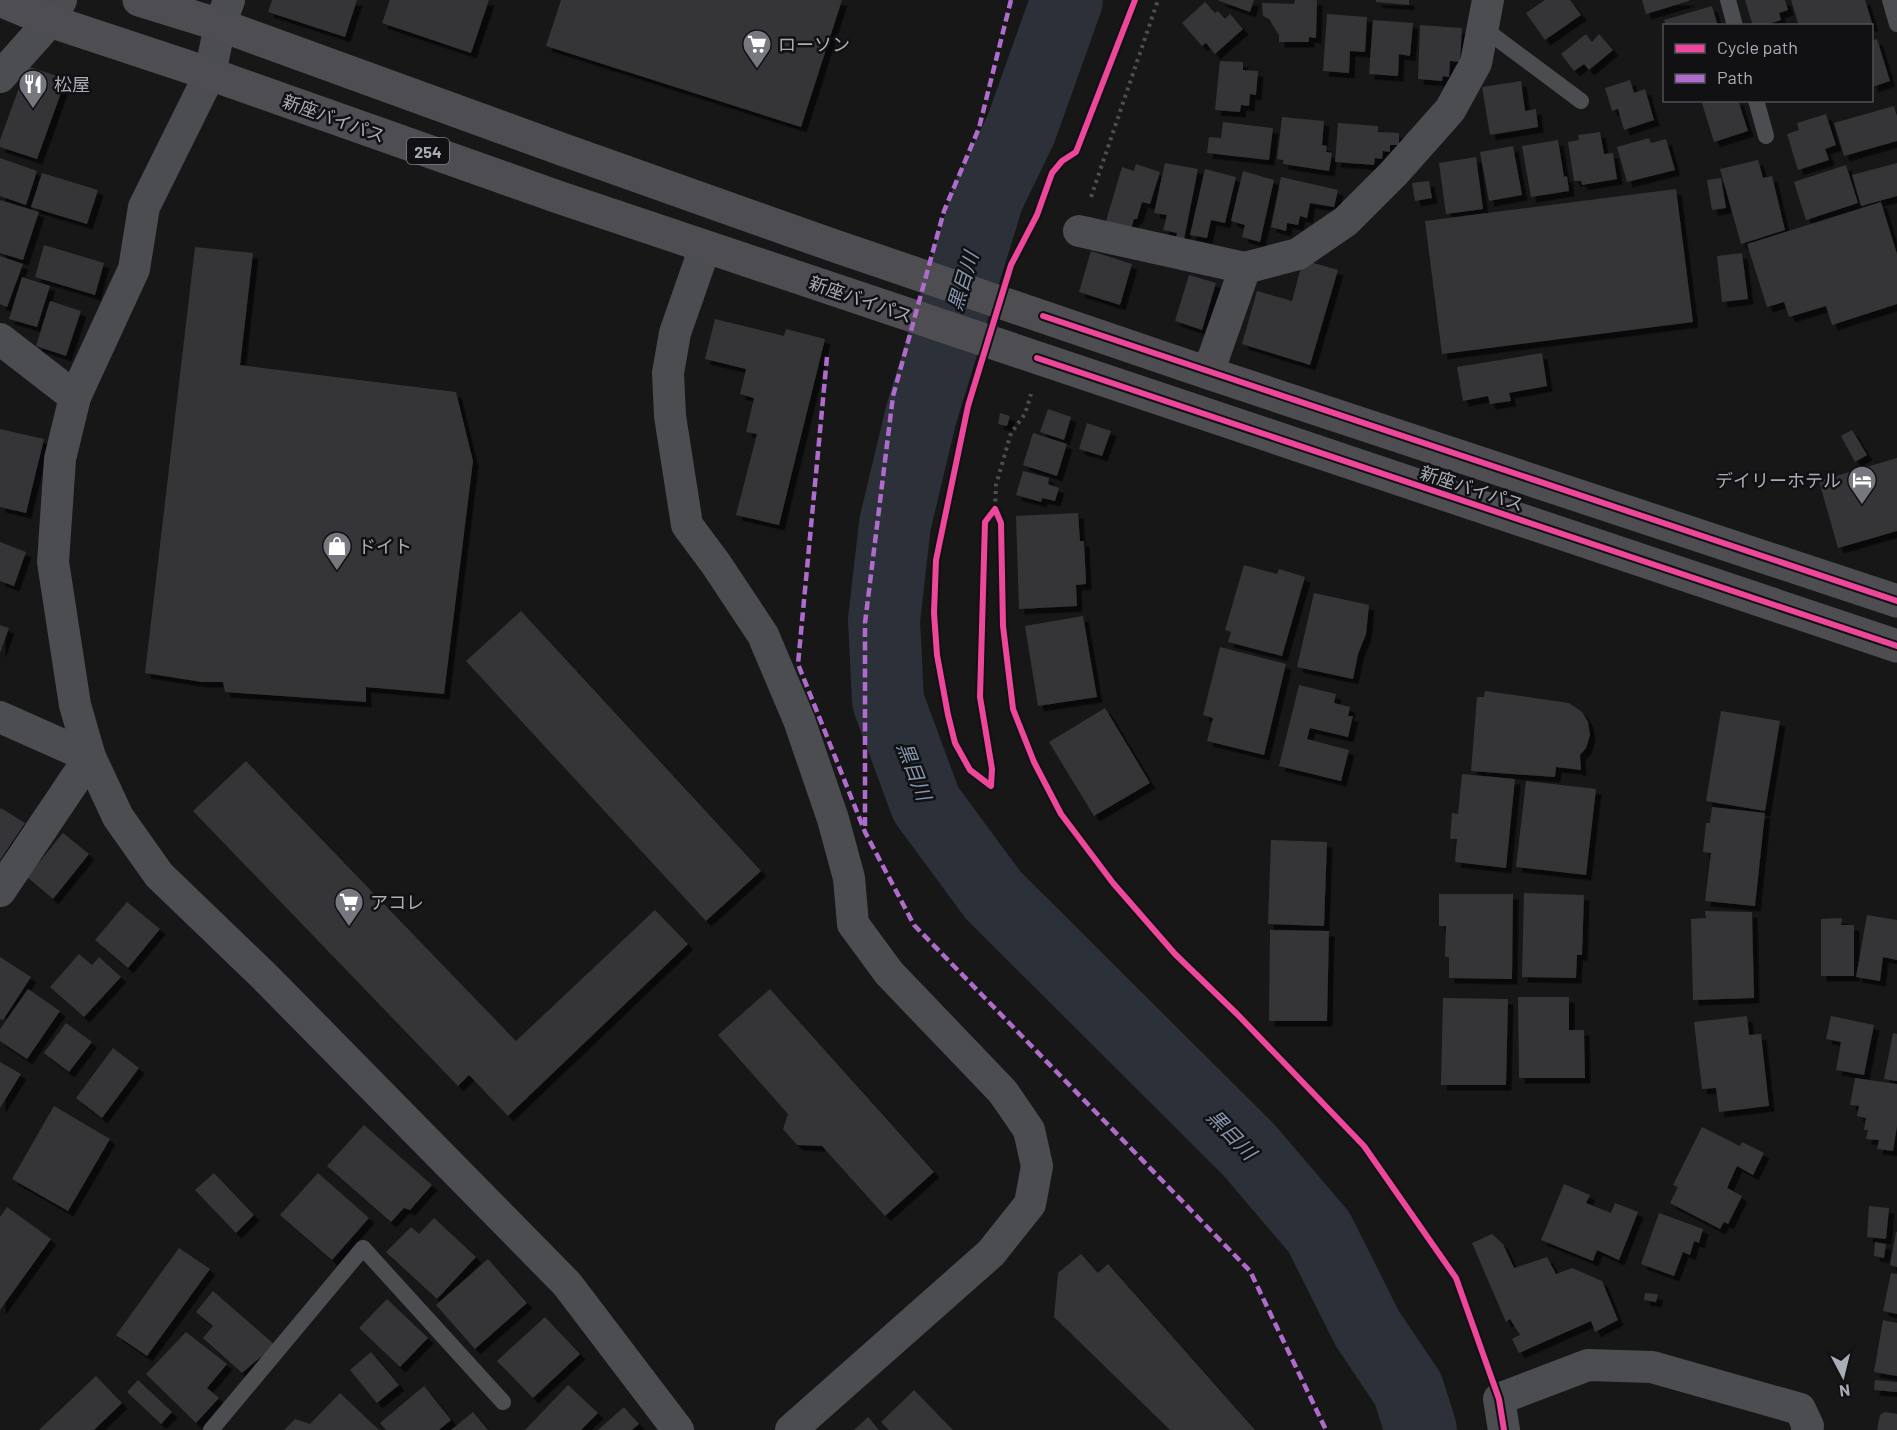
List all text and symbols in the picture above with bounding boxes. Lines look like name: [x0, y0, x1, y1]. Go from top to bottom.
legend: [1663, 24, 1873, 102]
supermarket icon: ローソン: [741, 28, 773, 70]
place label: ローソン: [778, 33, 850, 55]
text: Cycle path: [1717, 36, 1798, 58]
text: Path: [1717, 66, 1753, 88]
restaurant icon: 松屋: [17, 68, 49, 110]
place label: 松屋: [54, 73, 90, 95]
street label: 新座バイパス: [280, 89, 388, 147]
road number: 254: [407, 138, 449, 164]
water label: 黒目川: [942, 247, 983, 313]
street label: 新座バイパス: [807, 271, 915, 327]
street label: 新座バイパス: [1417, 461, 1527, 515]
hotel icon: デイリーホテル: [1846, 464, 1878, 506]
place label: デイリーホテル: [1715, 469, 1841, 491]
shop icon: ドイト: [321, 530, 353, 572]
place label: ドイト: [358, 535, 412, 557]
water label: 黒目川: [893, 739, 938, 805]
supermarket icon: アコレ: [333, 886, 365, 928]
place label: アコレ: [370, 891, 424, 913]
water label: 黒目川: [1203, 1104, 1263, 1165]
north arrow: [1813, 1346, 1873, 1406]
text: N: [1838, 1381, 1851, 1401]

